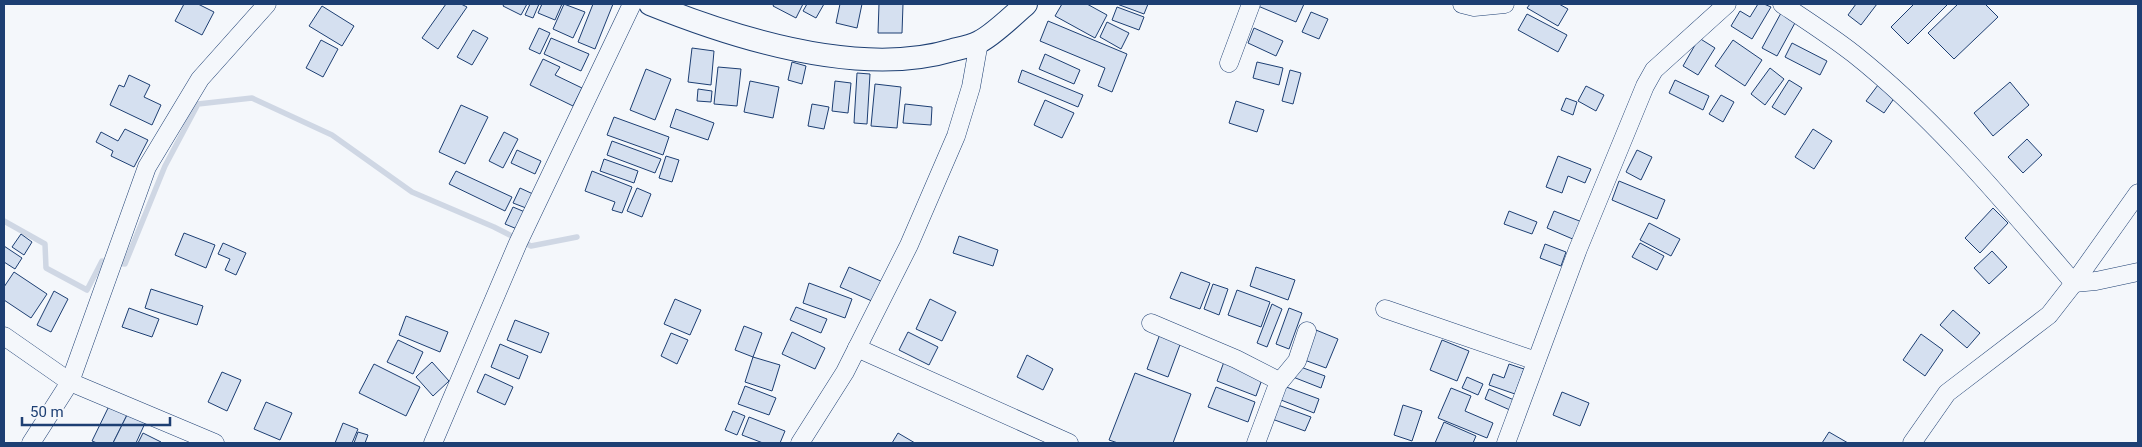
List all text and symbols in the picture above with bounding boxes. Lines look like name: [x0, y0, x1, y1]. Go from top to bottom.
scale bar: [22, 394, 170, 426]
text: 50 m: [30, 403, 64, 421]

